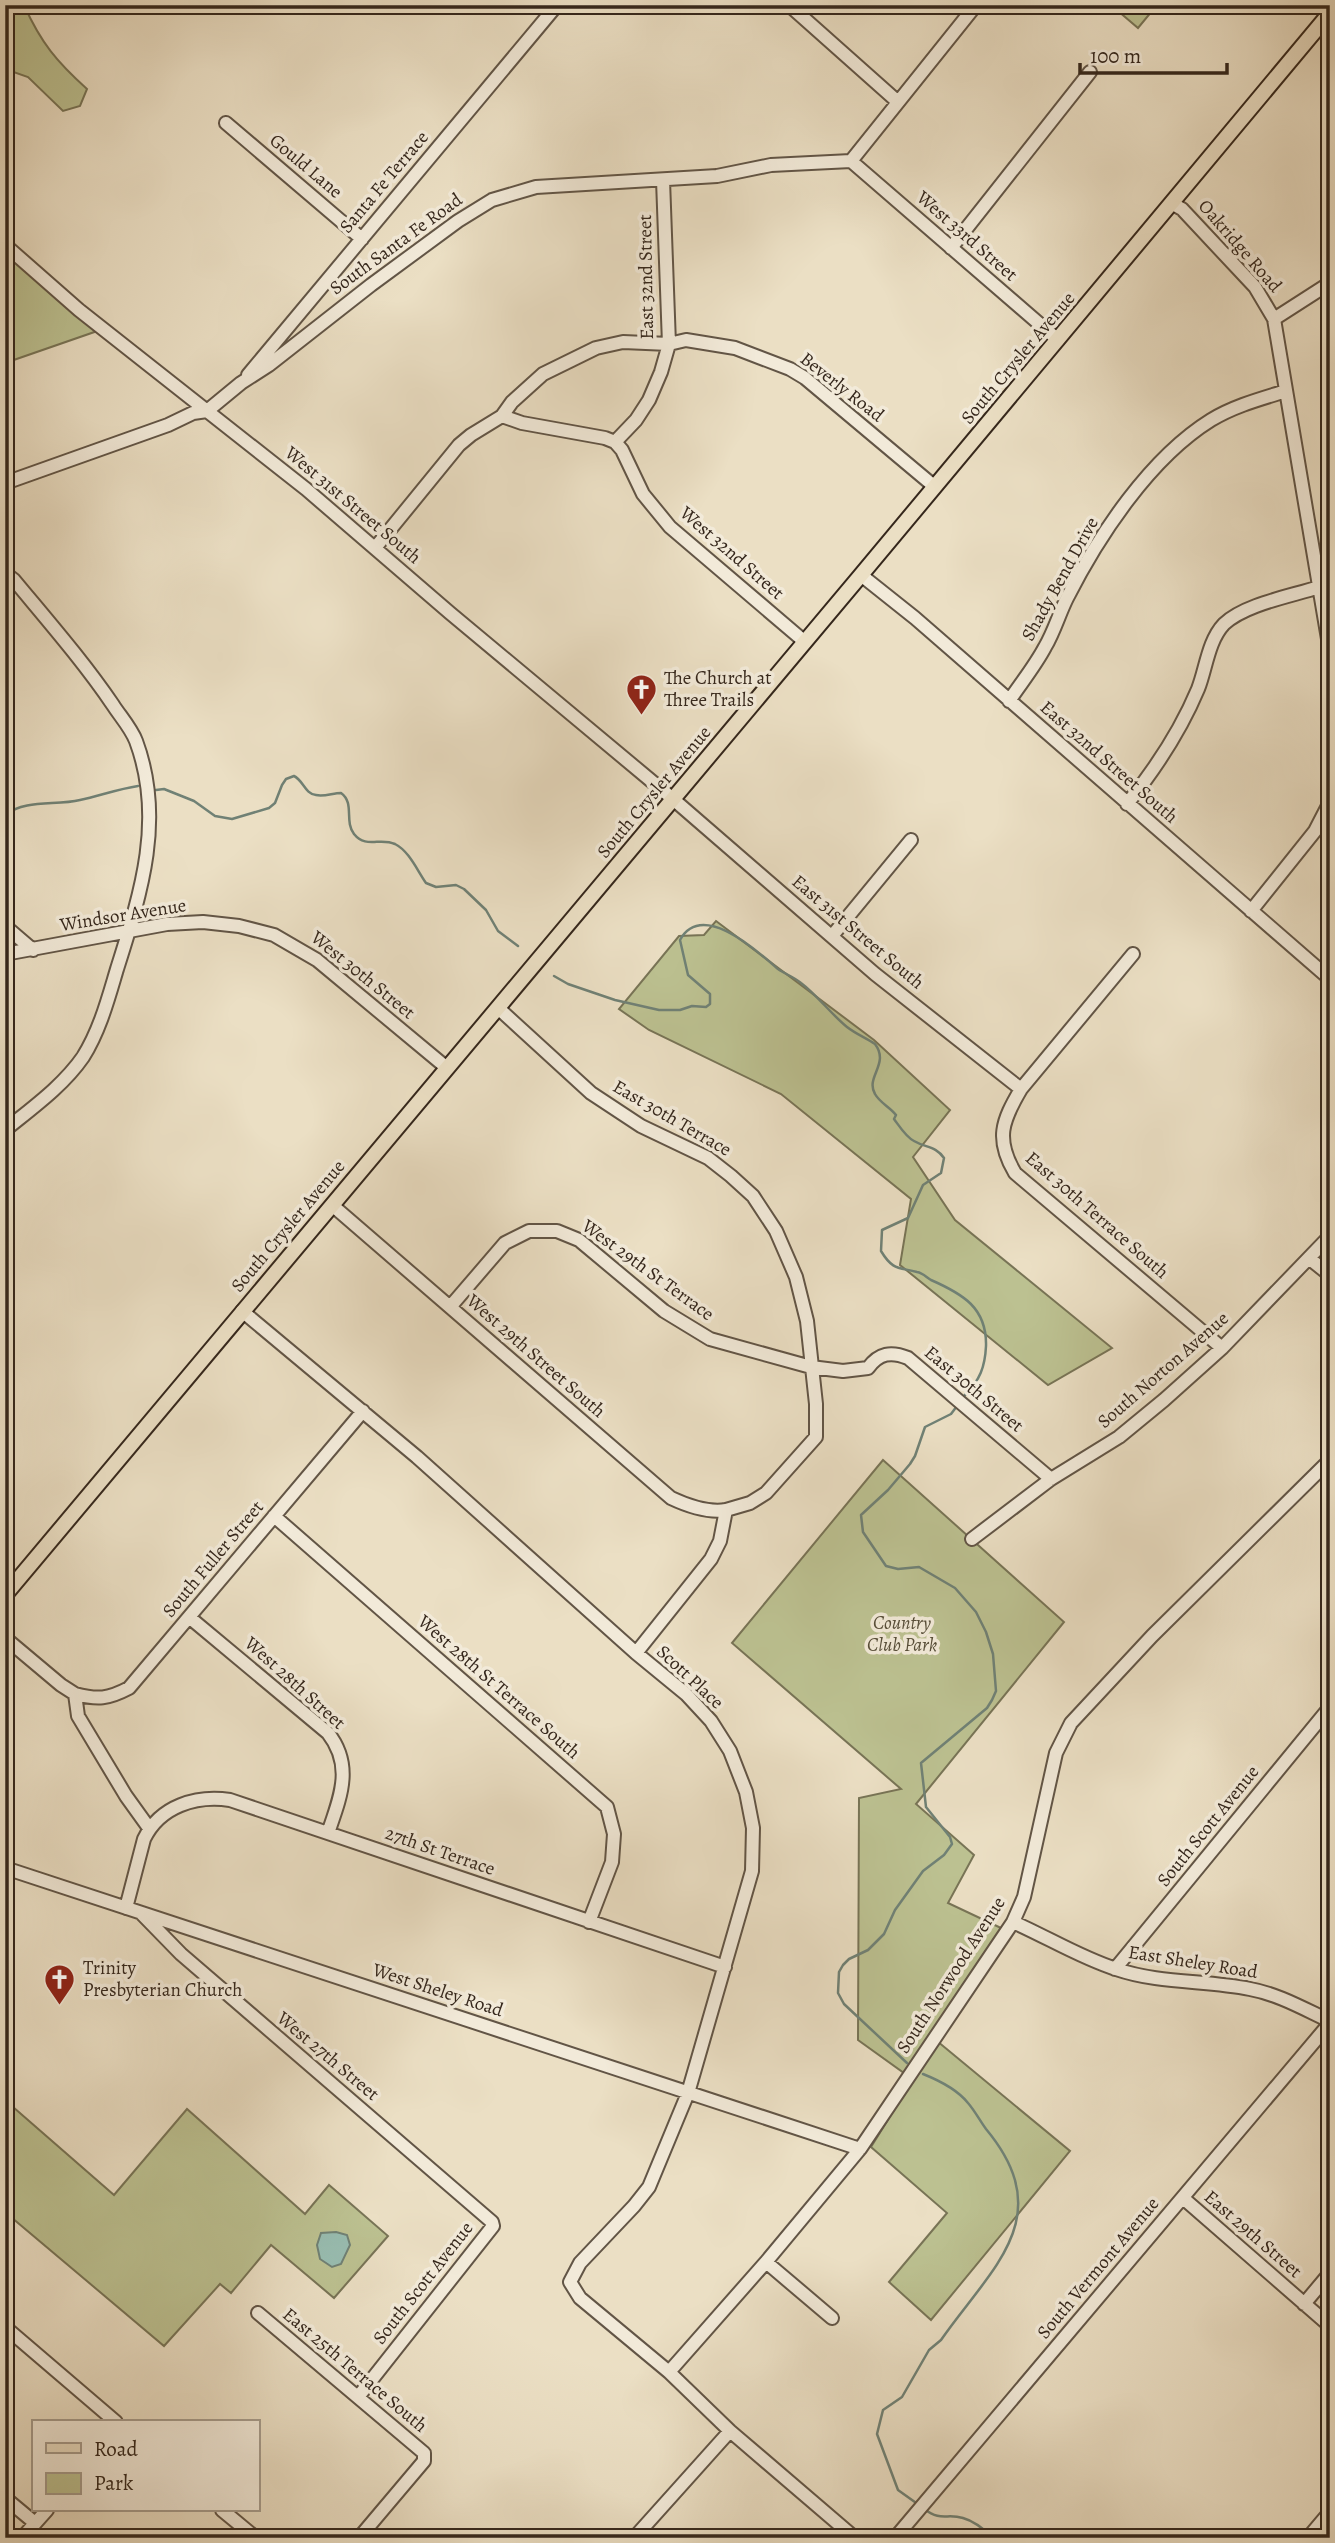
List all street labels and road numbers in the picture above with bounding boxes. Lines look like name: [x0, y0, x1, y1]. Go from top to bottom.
street label: Santa Fe Terrace: [333, 125, 435, 239]
street label: Gould Lane: [264, 128, 348, 204]
street label: West 33rd Street: [910, 184, 1023, 287]
street label: South Santa Fe Road: [324, 187, 468, 301]
street label: Oakridge Road: [1192, 194, 1288, 299]
street label: East 32nd Street: [632, 214, 660, 340]
street label: South Crysler Avenue: [955, 286, 1081, 430]
street label: Beverly Road: [795, 346, 890, 429]
street label: West 31st Street South: [278, 439, 427, 570]
street label: West 32nd Street: [673, 500, 790, 606]
street label: Shady Bend Drive: [1015, 512, 1105, 646]
street label: East 32nd Street South: [1034, 695, 1184, 829]
street label: South Crysler Avenue: [591, 720, 717, 864]
street label: East 31st Street South: [786, 869, 930, 995]
street label: Windsor Avenue: [57, 892, 188, 938]
street label: West 30th Street: [305, 924, 421, 1025]
street label: East 30th Terrace: [608, 1074, 736, 1162]
street label: East 30th Terrace South: [1020, 1145, 1174, 1285]
street label: South Crysler Avenue: [225, 1154, 351, 1298]
street label: West 29th St Terrace: [576, 1213, 719, 1327]
street label: West 29th Street South: [460, 1288, 611, 1424]
street label: South Norton Avenue: [1092, 1306, 1234, 1434]
street label: East 30th Street: [919, 1340, 1029, 1438]
street label: South Fuller Street: [156, 1495, 270, 1623]
street label: West 28th St Terrace South: [411, 1608, 586, 1765]
street label: West 28th Street: [238, 1630, 351, 1735]
street label: Scott Place: [651, 1639, 729, 1715]
street label: South Scott Avenue: [1151, 1760, 1265, 1892]
street label: 27th St Terrace: [382, 1820, 498, 1882]
street label: South Norwood Avenue: [890, 1891, 1012, 2059]
street label: East Sheley Road: [1126, 1939, 1260, 1985]
street label: West Sheley Road: [368, 1956, 507, 2024]
street label: West 27th Street: [270, 2005, 385, 2107]
street label: East 29th Street: [1198, 2184, 1308, 2284]
street label: South Vermont Avenue: [1031, 2192, 1165, 2344]
street label: South Scott Avenue: [367, 2216, 479, 2350]
street label: East 25th Terrace South: [277, 2302, 433, 2438]

